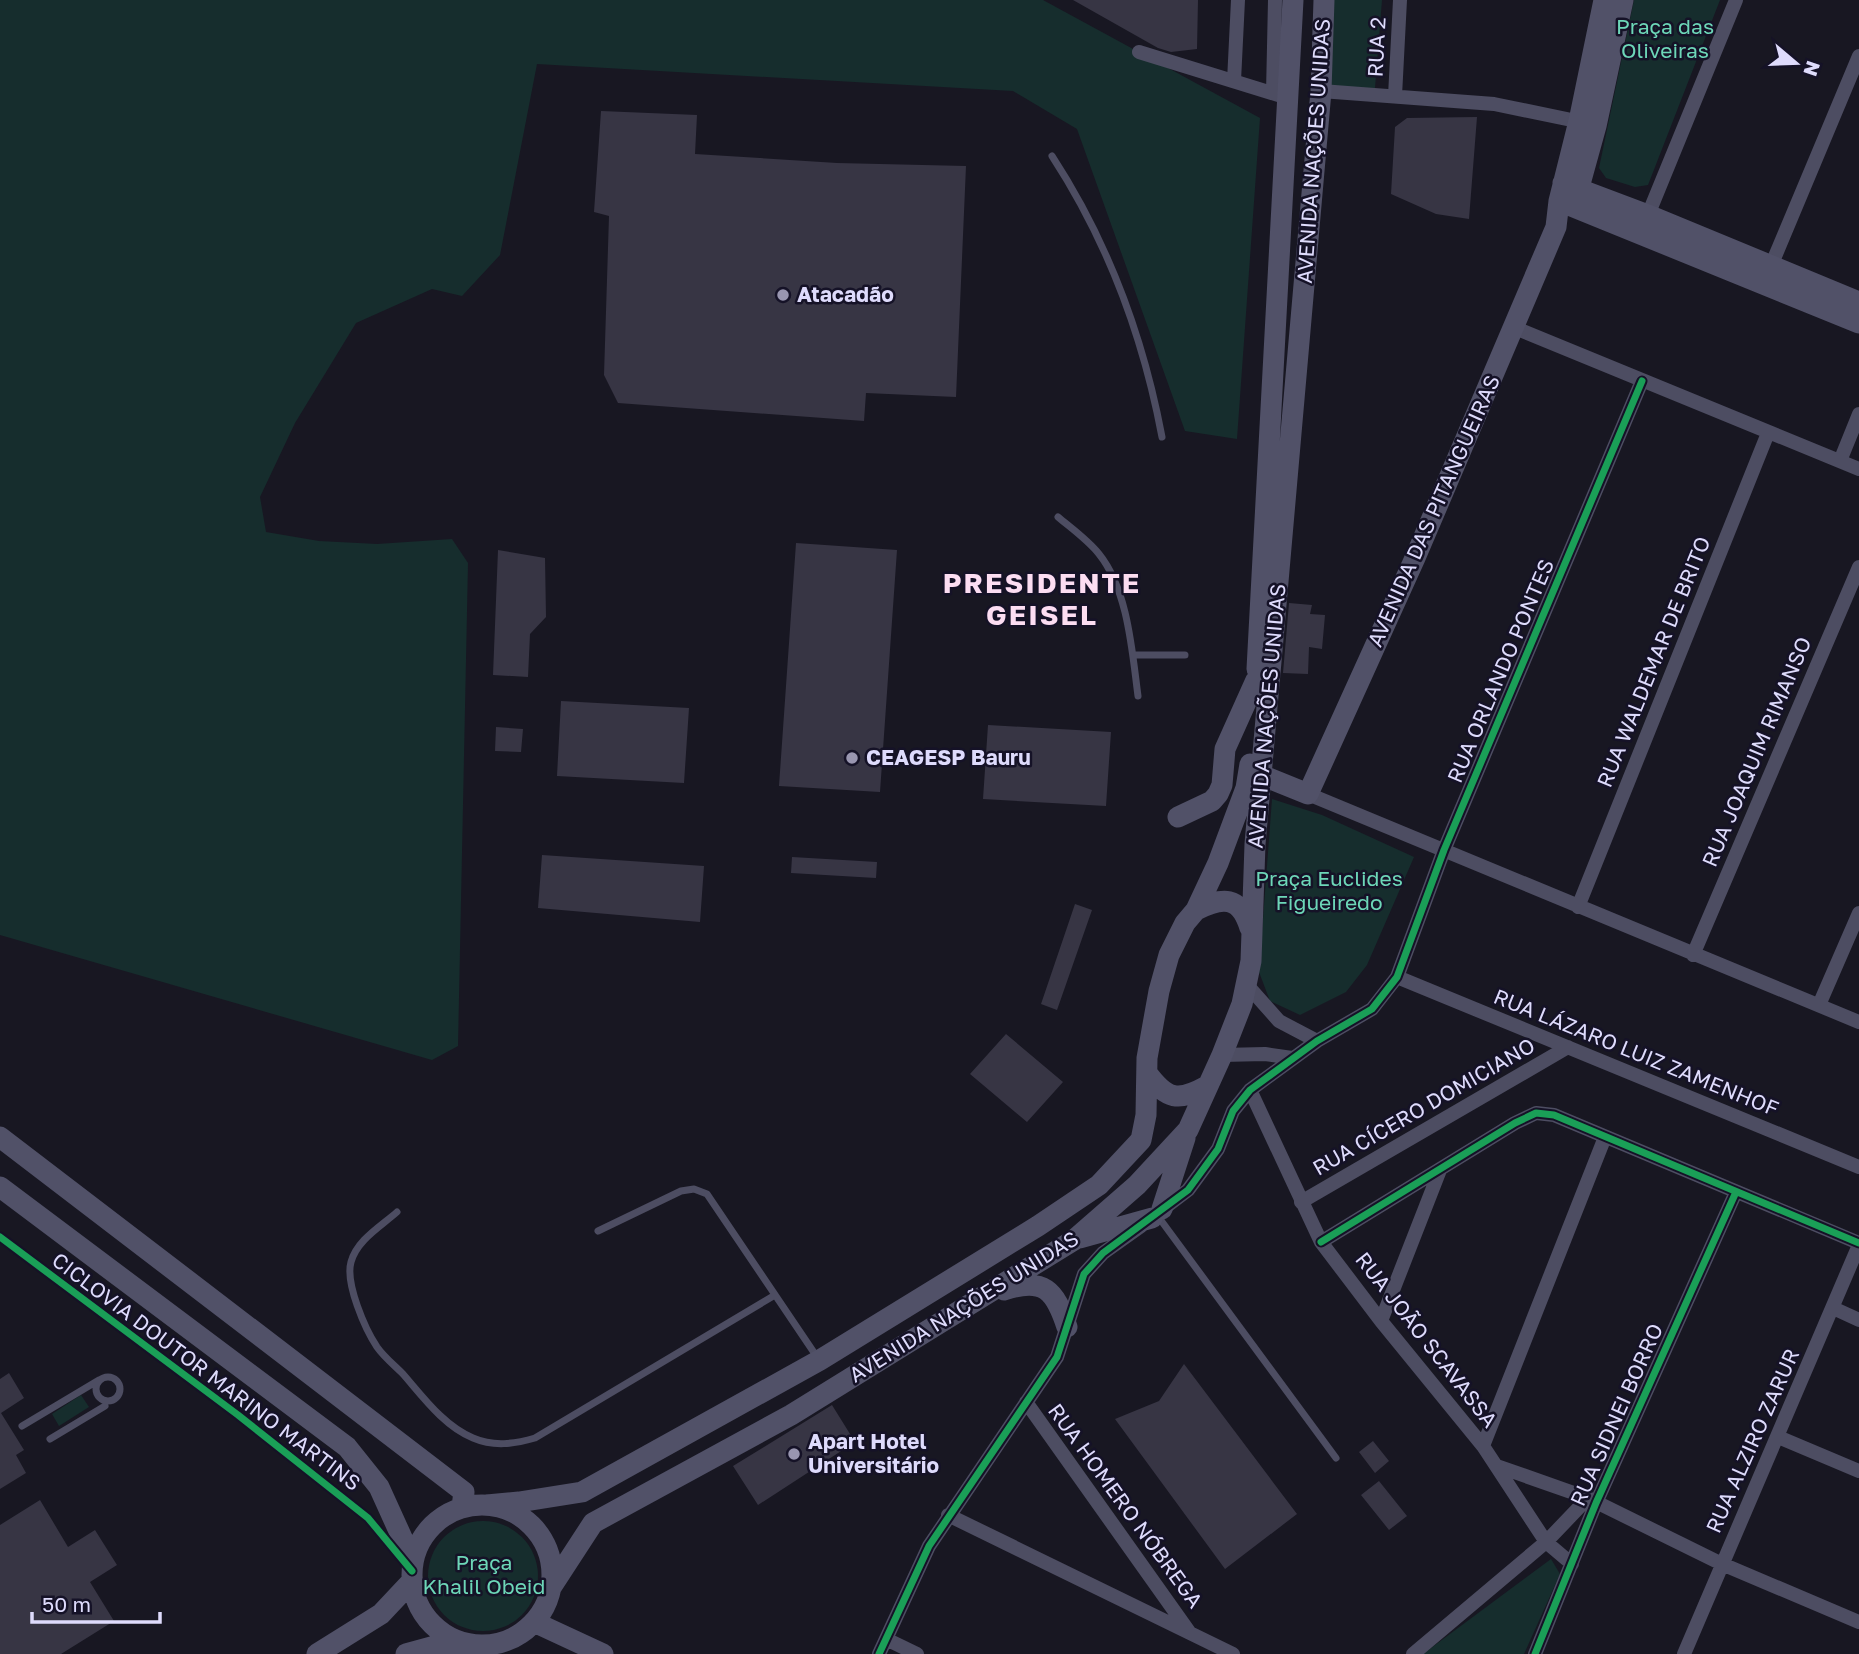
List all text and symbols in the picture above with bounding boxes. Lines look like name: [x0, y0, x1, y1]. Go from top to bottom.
park label: Praça das Oliveiras: [1616, 13, 1714, 63]
street label: RUA 2: [1361, 16, 1391, 78]
street label: AVENIDA NAÇÕES UNIDAS: [1291, 18, 1335, 284]
north arrow: [1761, 28, 1831, 98]
text: N: [1799, 58, 1826, 79]
place label: Atacadão: [797, 281, 894, 307]
marker: Atacadão: [775, 287, 791, 303]
street label: AVENIDA DAS PITANGUEIRAS: [1361, 371, 1505, 651]
street label: RUA WALDEMAR DE BRITO: [1591, 532, 1715, 791]
street label: RUA ORLANDO PONTES: [1441, 555, 1559, 786]
district label: PRESIDENTE GEISEL: [943, 566, 1141, 631]
street label: AVENIDA NAÇÕES UNIDAS: [1241, 582, 1291, 849]
street label: RUA JOAQUIM RIMANSO: [1696, 633, 1816, 870]
place label: CEAGESP Bauru: [866, 744, 1031, 770]
marker: CEAGESP Bauru: [844, 750, 860, 766]
park label: Praça Euclides Figueiredo: [1255, 865, 1403, 915]
street label: RUA LÁZARO LUIZ ZAMENHOF: [1490, 983, 1783, 1121]
street label: RUA CÍCERO DOMICIANO: [1308, 1032, 1539, 1181]
street label: AVENIDA NAÇÕES UNIDAS: [844, 1225, 1083, 1388]
street label: RUA JOÃO SCAVASSA: [1350, 1246, 1503, 1432]
street label: CICLOVIA DOUTOR MARINO MARTINS: [47, 1247, 366, 1496]
street label: RUA SIDNEI BORRO: [1564, 1319, 1668, 1510]
street label: RUA ALZIRO ZARUR: [1700, 1344, 1804, 1537]
street label: RUA HOMERO NÓBREGA: [1043, 1398, 1209, 1613]
place label: Apart Hotel Universitário: [808, 1428, 939, 1478]
marker: Apart Hotel Universitário: [786, 1446, 802, 1462]
park label: Praça Khalil Obeid: [423, 1549, 545, 1599]
scale bar: [32, 1580, 159, 1624]
text: 50 m: [42, 1591, 91, 1617]

